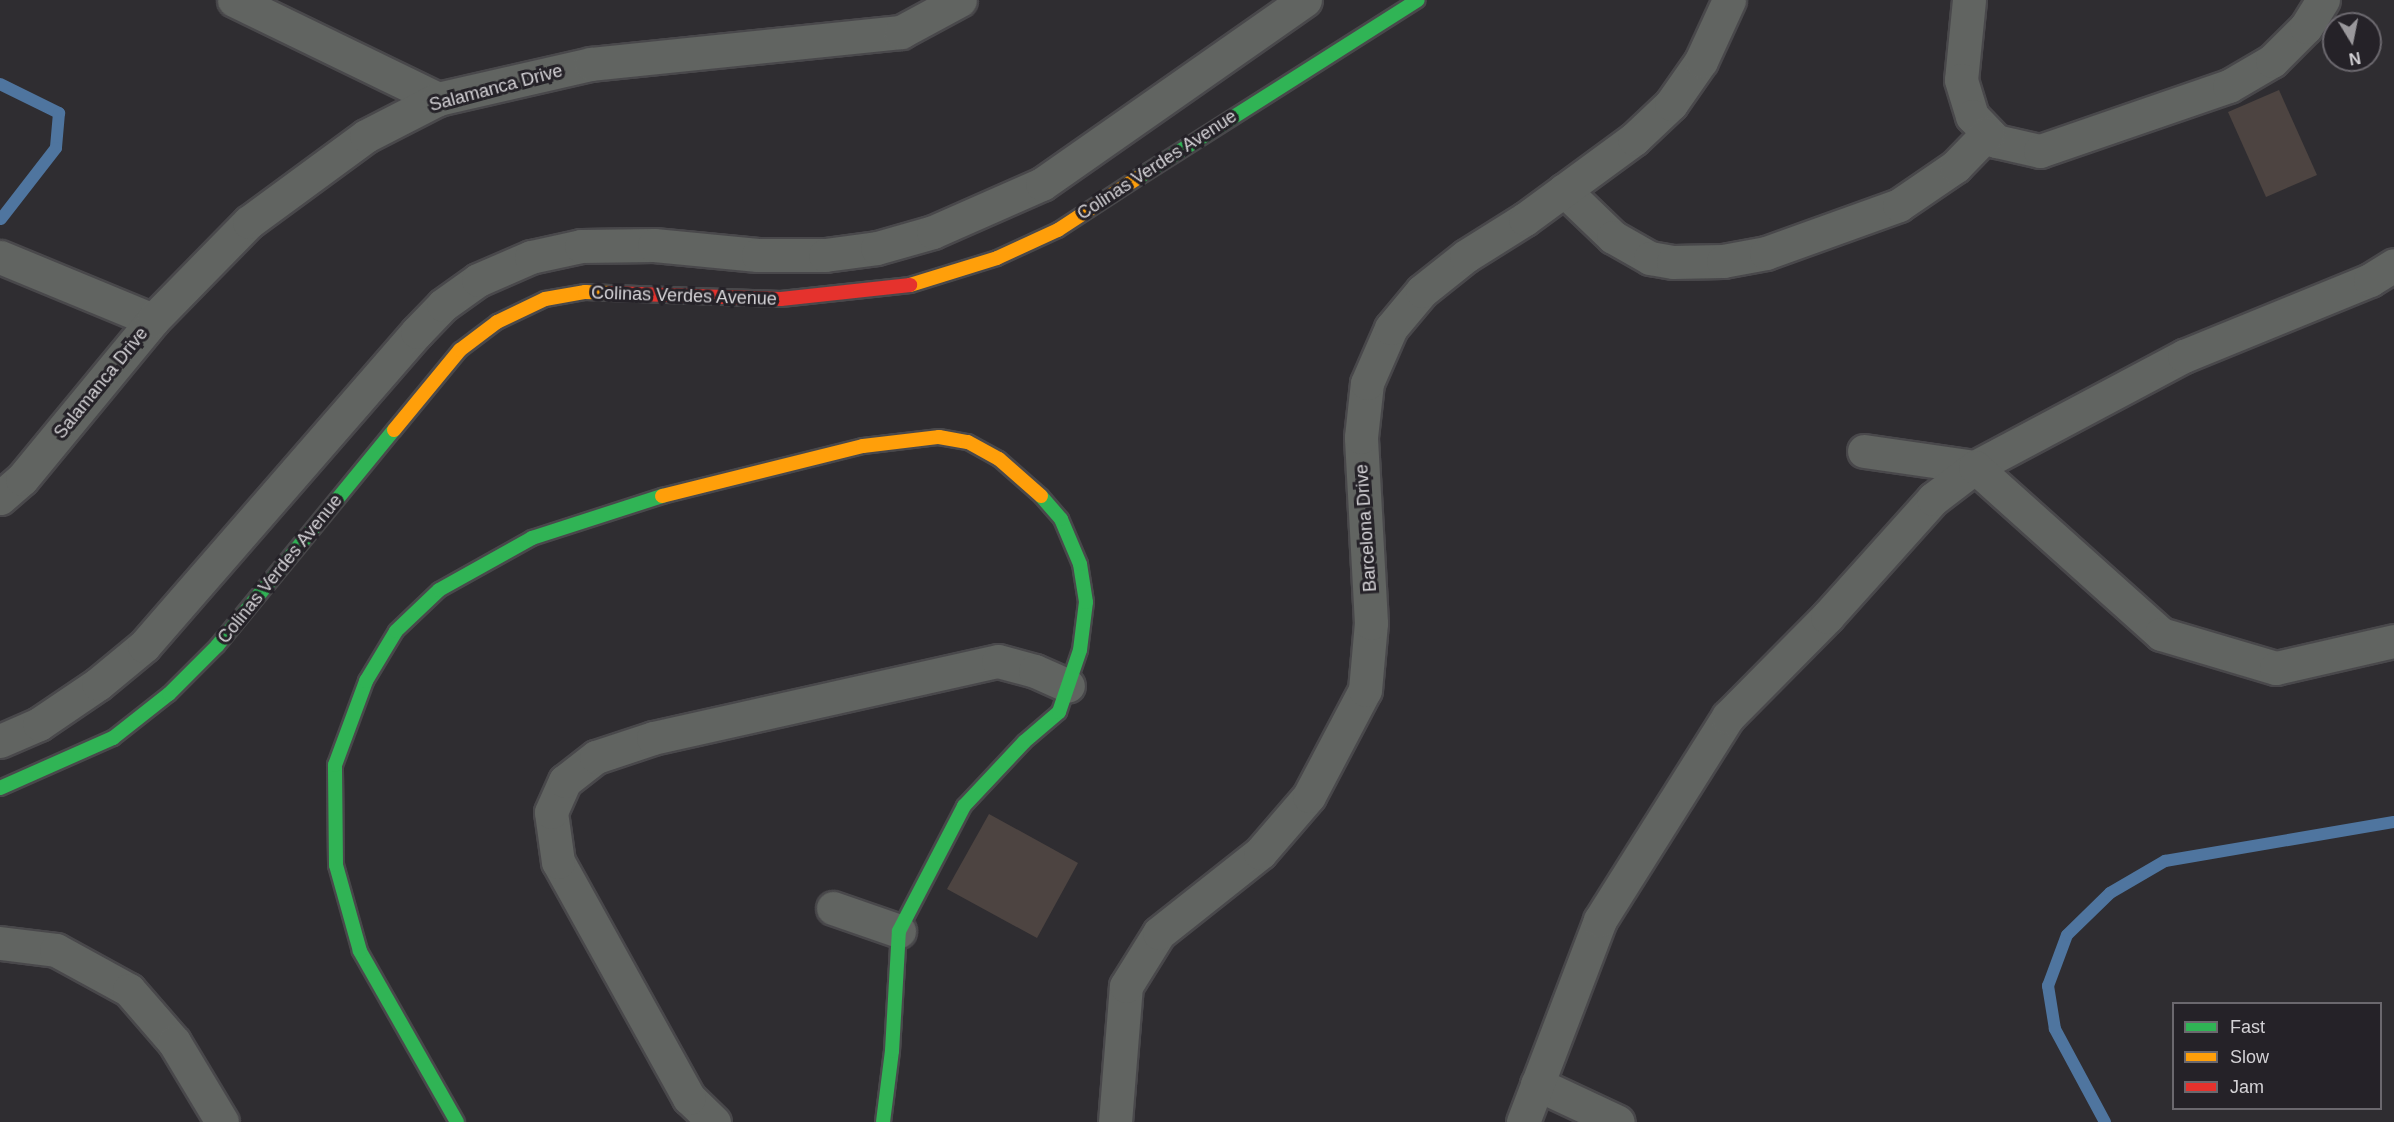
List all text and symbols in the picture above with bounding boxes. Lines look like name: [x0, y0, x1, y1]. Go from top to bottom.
north arrow: [2322, 12, 2382, 72]
text: N: [2348, 49, 2362, 68]
street label: Salamanca Drive: [427, 60, 565, 116]
street label: Colinas Verdes Avenue: [1073, 105, 1241, 225]
street label: Colinas Verdes Avenue: [590, 282, 778, 310]
street label: Salamanca Drive: [49, 323, 153, 443]
street label: Barcelona Drive: [1351, 463, 1381, 593]
street label: Colinas Verdes Avenue: [213, 490, 347, 648]
legend: [2172, 1002, 2382, 1110]
text: Fast: [2230, 1017, 2265, 1037]
text: Slow: [2230, 1047, 2269, 1067]
text: Jam: [2230, 1077, 2264, 1097]

